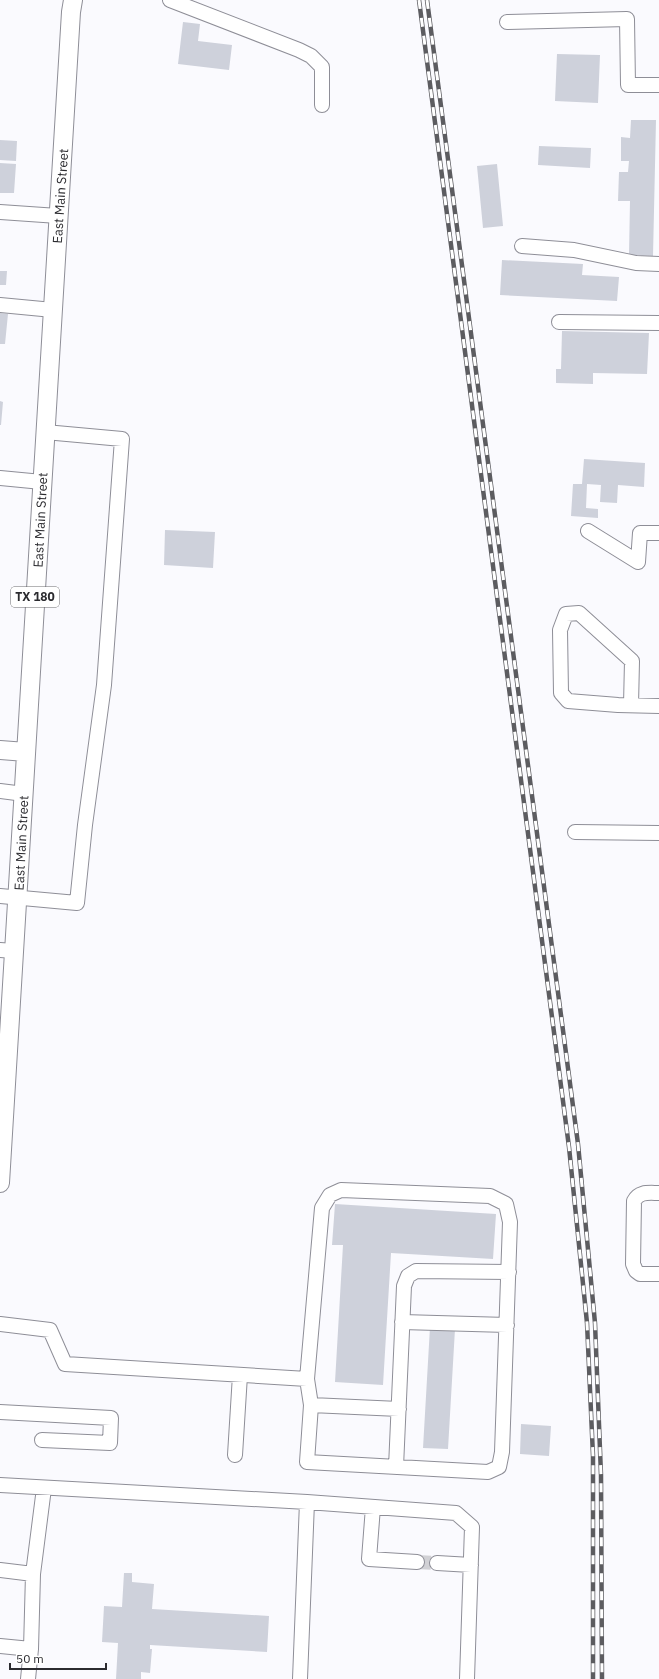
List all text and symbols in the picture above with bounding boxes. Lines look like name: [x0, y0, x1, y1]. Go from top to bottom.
street label: East Main Street: [49, 148, 72, 244]
street label: East Main Street: [30, 472, 51, 568]
road number: TX 180: [11, 587, 59, 607]
street label: East Main Street: [11, 795, 32, 891]
scale bar: [10, 1645, 106, 1671]
text: 50 m: [16, 1651, 44, 1666]

